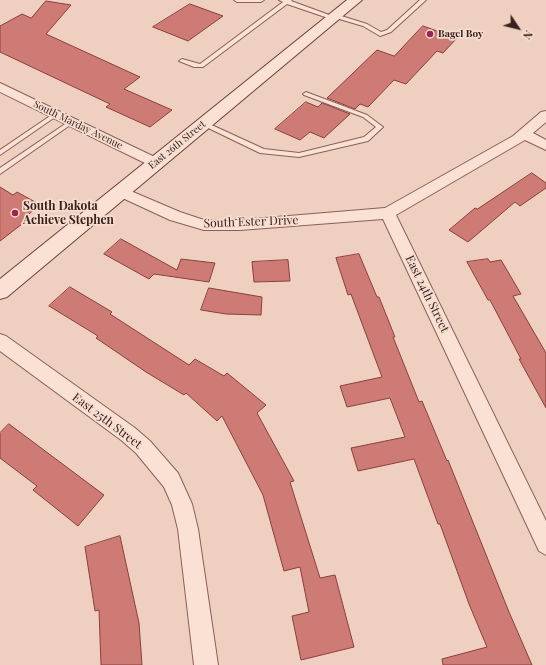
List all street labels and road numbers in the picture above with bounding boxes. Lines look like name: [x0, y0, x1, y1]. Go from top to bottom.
street label: South Marday Avenue: [31, 98, 125, 152]
street label: East 26th Street: [146, 118, 208, 172]
street label: South Ester Drive: [203, 213, 299, 231]
street label: East 24th Street: [402, 253, 452, 335]
street label: East 25th Street: [69, 390, 145, 452]

